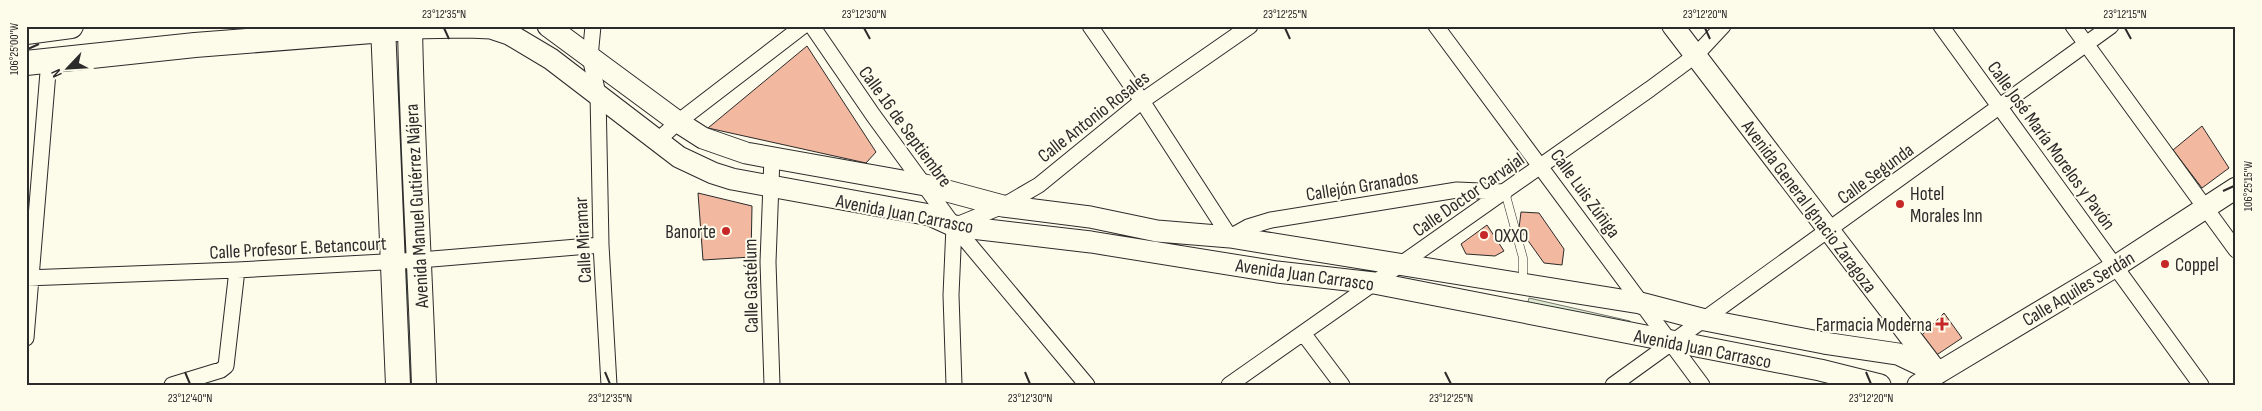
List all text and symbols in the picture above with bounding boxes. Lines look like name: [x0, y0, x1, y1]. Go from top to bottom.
text: 23°12'35"N: [422, 7, 466, 22]
text: 23°12'30"N: [842, 7, 886, 22]
text: 23°12'25"N: [1263, 7, 1307, 22]
text: 23°12'20"N: [1683, 7, 1727, 22]
text: 23°12'15"N: [2103, 7, 2147, 22]
text: 106°25'00"W: [7, 23, 22, 75]
north arrow: [42, 42, 92, 92]
street label: Calle José María Morelos y Pavón: [1982, 57, 2120, 235]
street label: Calle 16 de Septiembre: [853, 62, 956, 192]
text: N: [47, 66, 66, 80]
street label: Calle Antonio Rosales: [1034, 66, 1154, 168]
street label: Avenida Manuel Gutiérrez Nájera: [401, 103, 434, 310]
street label: Avenida General Ignacio Zaragoza: [1736, 115, 1881, 298]
street label: Calle Segunda: [1833, 139, 1918, 210]
street label: Calle Luis Zúñiga: [1545, 145, 1625, 243]
street label: Calle Doctor Carvajal: [1409, 148, 1529, 242]
text: 106°25'15"W: [2241, 161, 2256, 211]
street label: Callejón Granados: [1304, 166, 1420, 207]
place label: Hotel Morales Inn: [1910, 183, 1983, 228]
street label: Avenida Juan Carrasco: [833, 190, 975, 239]
street label: Calle Miramar: [570, 196, 597, 284]
marker: Hotel Morales Inn: [1894, 198, 1906, 210]
place label: Banorte: [665, 221, 716, 244]
marker: Banorte: [720, 225, 732, 237]
place label: OXXO: [1494, 225, 1529, 248]
marker: OXXO: [1478, 229, 1490, 241]
street label: Calle Profesor E. Betancourt: [209, 232, 387, 265]
street label: Calle Gastélum: [739, 239, 764, 333]
street label: Calle Aquiles Serdán: [2018, 247, 2139, 332]
street label: Avenida Juan Carrasco: [1233, 254, 1375, 297]
place label: Coppel: [2175, 254, 2219, 277]
marker: Coppel: [2159, 258, 2171, 270]
place label: Farmacia Moderna: [1816, 314, 1932, 337]
marker: Farmacia Moderna: [1936, 318, 1948, 330]
street label: Avenida Juan Carrasco: [1631, 325, 1773, 374]
text: 23°12'40"N: [168, 391, 212, 406]
text: 23°12'35"N: [588, 391, 632, 406]
text: 23°12'30"N: [1008, 391, 1052, 406]
text: 23°12'25"N: [1429, 391, 1473, 406]
text: 23°12'20"N: [1849, 391, 1893, 406]

